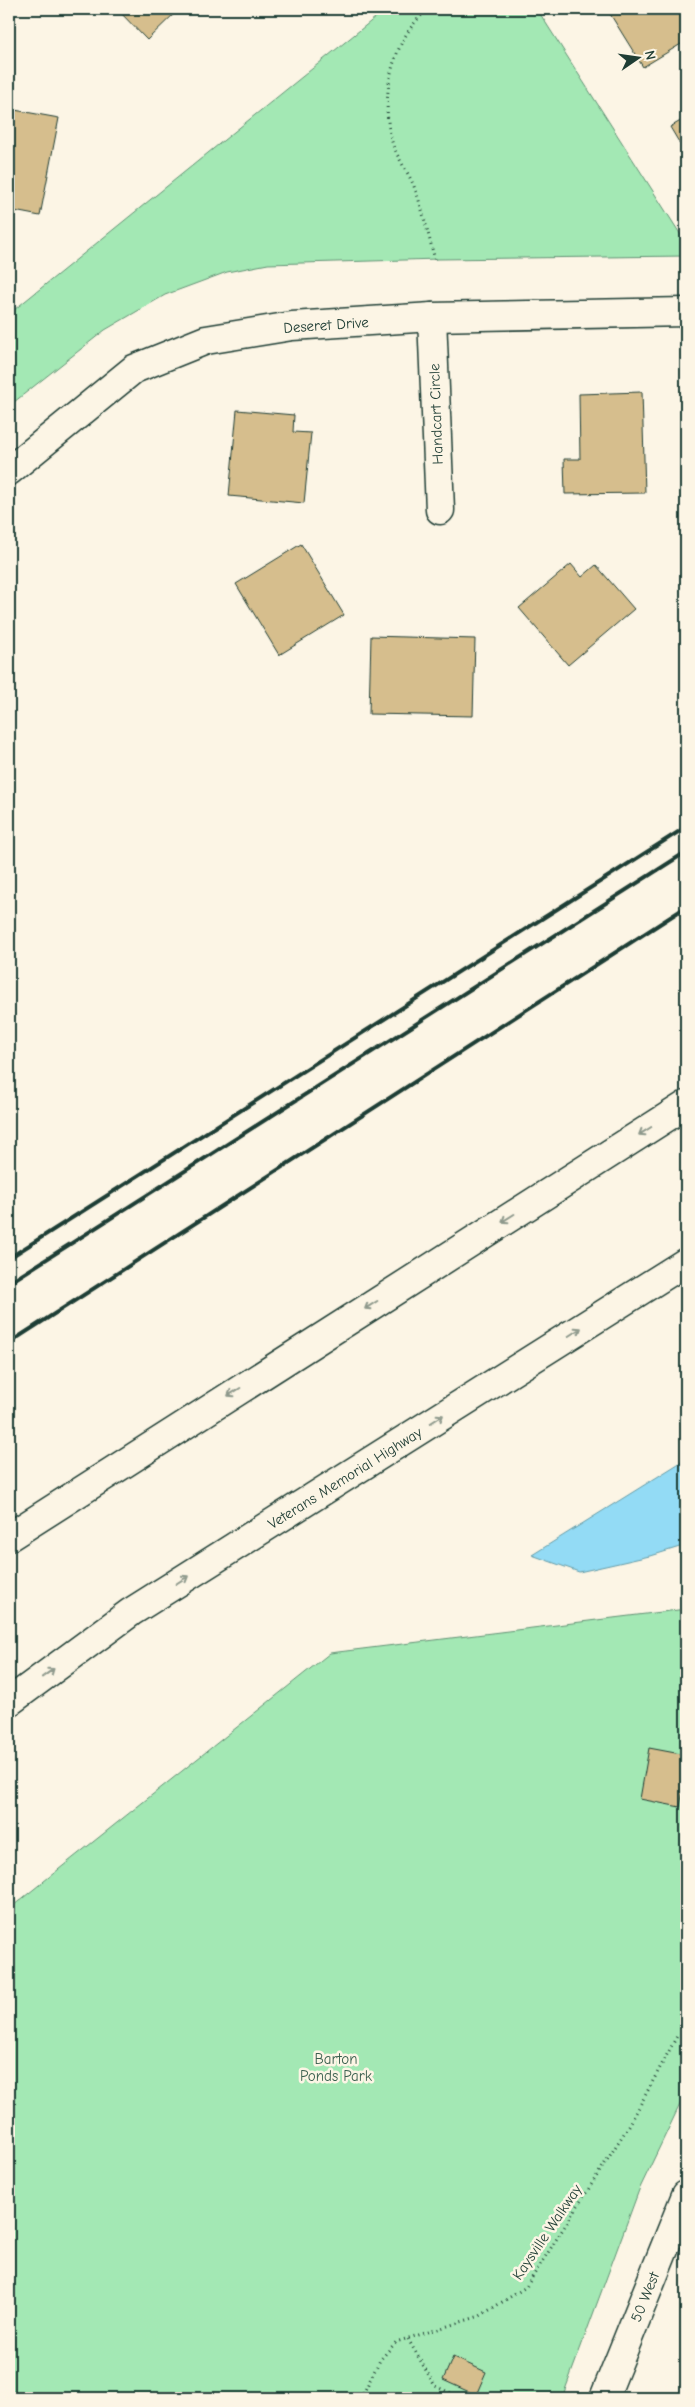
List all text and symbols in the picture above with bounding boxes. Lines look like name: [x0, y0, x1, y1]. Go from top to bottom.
north arrow: [612, 32, 662, 82]
text: N: [641, 49, 659, 62]
street label: Deseret Drive: [283, 313, 370, 337]
street label: Handcart Circle: [425, 363, 447, 465]
one-way arrow: [638, 1125, 652, 1136]
one-way arrow: [501, 1213, 515, 1223]
one-way arrow: [364, 1300, 378, 1310]
one-way arrow: [567, 1327, 581, 1337]
one-way arrow: [227, 1388, 241, 1398]
one-way arrow: [430, 1414, 444, 1424]
street label: Veterans Memorial Highway: [265, 1423, 426, 1533]
one-way arrow: [174, 1575, 188, 1585]
one-way arrow: [41, 1668, 55, 1678]
park label: Barton Ponds Park: [300, 2050, 373, 2085]
street label: Kaysville Walkway: [508, 2181, 586, 2283]
street label: 50 West: [627, 2269, 663, 2325]

